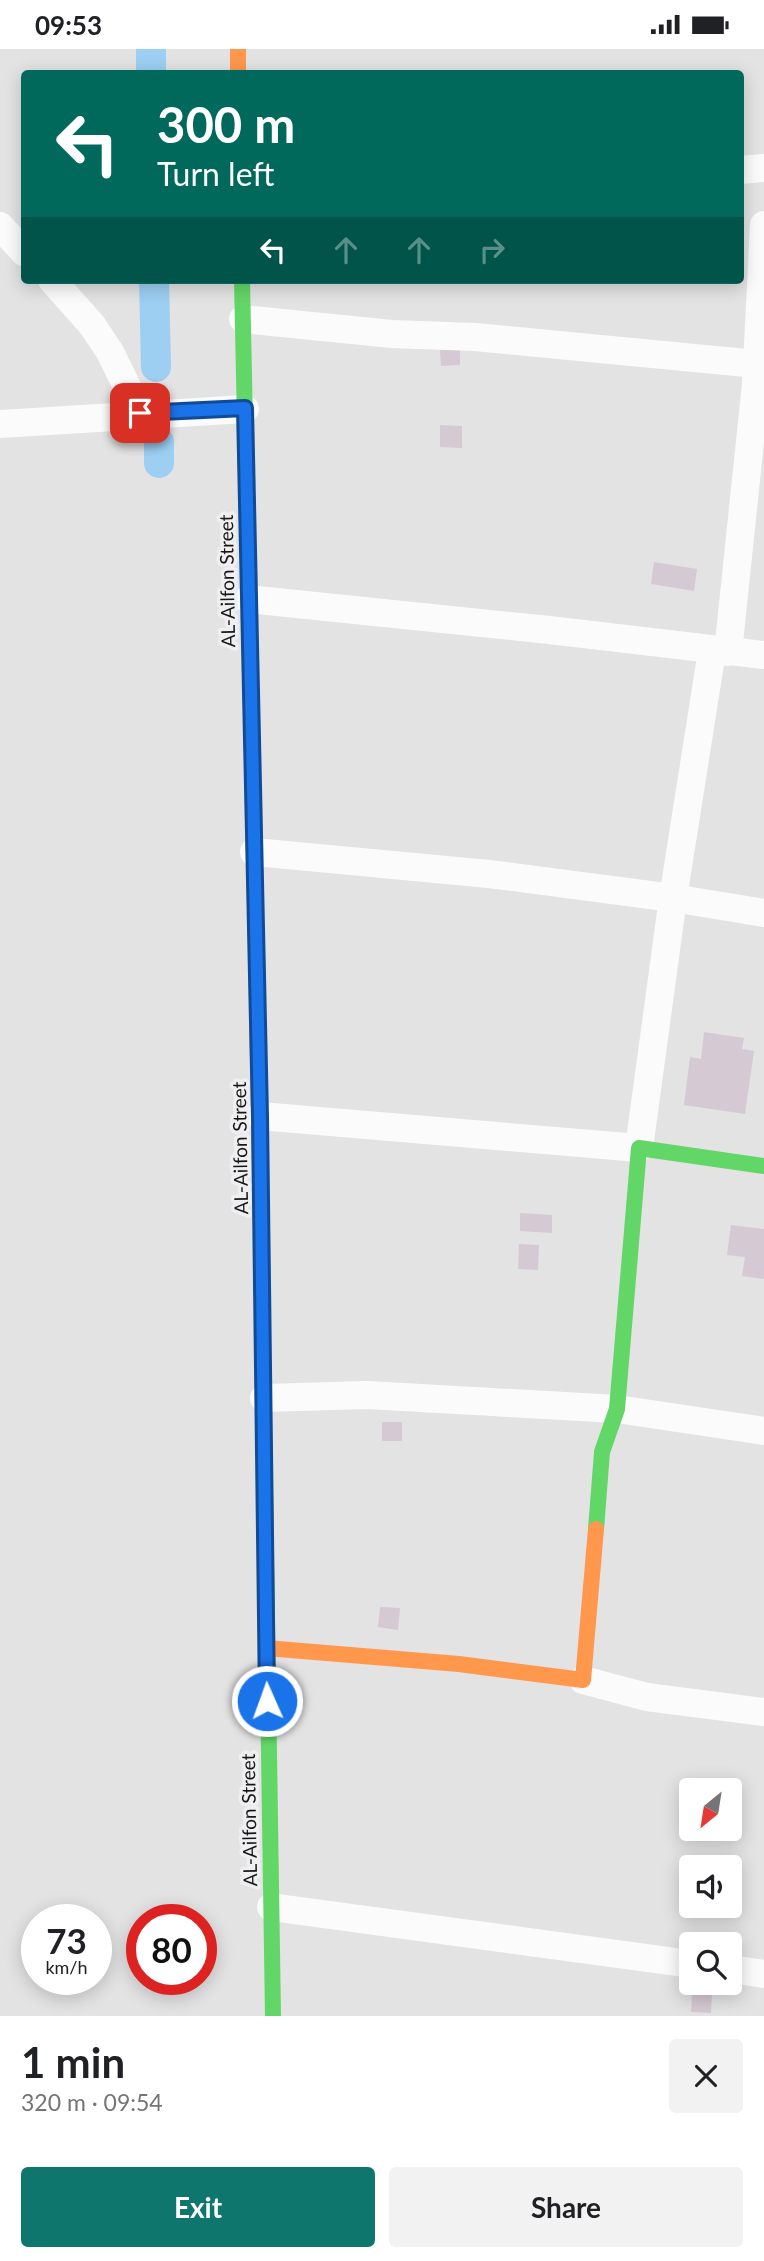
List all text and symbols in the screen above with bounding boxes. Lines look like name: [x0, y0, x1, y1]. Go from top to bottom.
text: 09:53: [35, 9, 102, 41]
text: 300 m: [157, 95, 295, 153]
icon: left: [42, 98, 133, 189]
text: Turn left: [157, 154, 274, 193]
icon: left: [254, 231, 292, 269]
icon: ahead: [327, 231, 365, 269]
icon: ahead: [400, 231, 438, 269]
icon: right: [473, 231, 511, 269]
pin: [110, 383, 170, 443]
icon: arrive: [121, 394, 159, 432]
street label: AL-Ailfon Street: [214, 514, 239, 648]
street label: AL-Ailfon Street: [227, 1081, 252, 1215]
position arrow: [230, 1664, 304, 1738]
street label: AL-Ailfon Street: [236, 1753, 261, 1887]
north arrow: [679, 1778, 742, 1841]
map controls: [679, 1778, 742, 1995]
button: sound: [679, 1855, 742, 1918]
speed limit sign: 80: [126, 1904, 217, 1995]
text: 73: [46, 1919, 87, 1961]
button: search: [679, 1932, 742, 1995]
text: km/h: [45, 1956, 88, 1978]
text: 1 min: [21, 2037, 125, 2087]
button: close: [669, 2039, 743, 2113]
text: 320 m · 09:54: [21, 2088, 163, 2116]
button: Exit: [21, 2167, 375, 2247]
button: Share: [389, 2167, 743, 2247]

